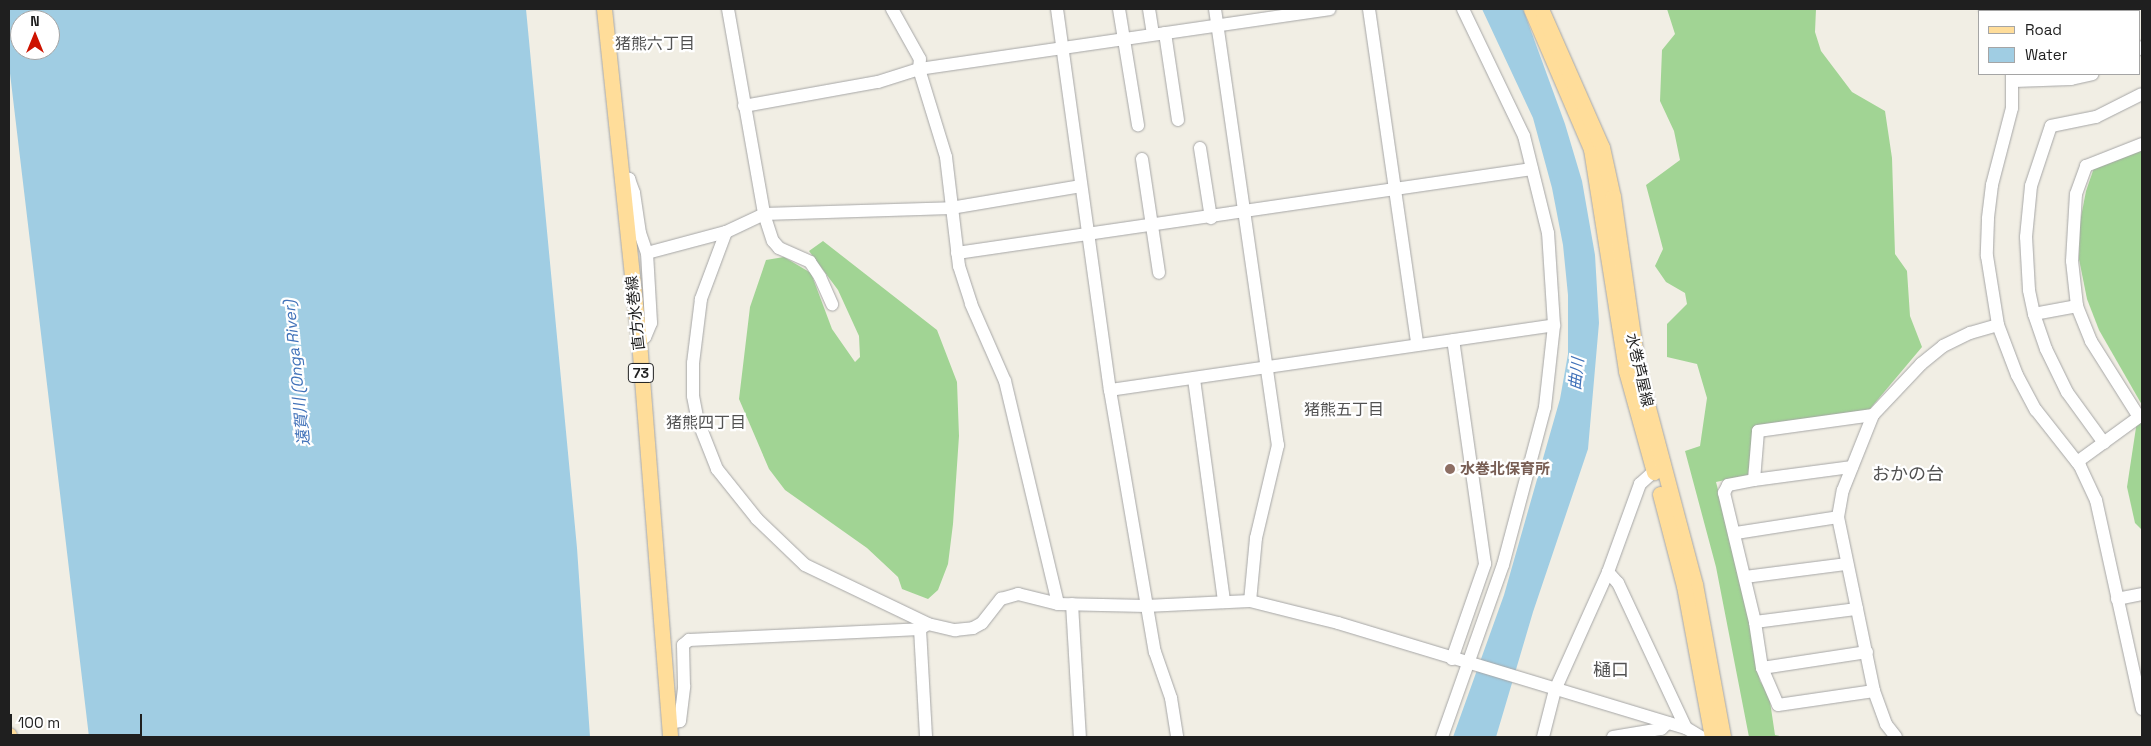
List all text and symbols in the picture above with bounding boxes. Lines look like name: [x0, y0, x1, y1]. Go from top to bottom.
north arrow: [10, 10, 60, 60]
legend: [1978, 10, 2141, 75]
text: N: [30, 12, 40, 30]
text: Road: [2025, 20, 2062, 39]
district label: 猪熊六丁目: [615, 34, 695, 54]
text: Water: [2025, 45, 2067, 64]
street label: 直方水巻線: [622, 275, 648, 351]
water label: 遠賀川 (Onga River): [280, 299, 314, 447]
street label: 水巻芦屋線: [1623, 331, 1657, 409]
water label: 曲川: [1566, 357, 1588, 391]
road number: 73: [627, 362, 655, 384]
district label: 猪熊五丁目: [1304, 400, 1384, 420]
district label: 猪熊四丁目: [666, 413, 746, 433]
place label: 水巻北保育所: [1460, 460, 1550, 478]
marker: 水巻北保育所: [1444, 463, 1456, 475]
district label: おかの台: [1872, 463, 1944, 485]
district label: 樋口: [1593, 659, 1629, 681]
scale bar: [12, 704, 145, 736]
text: 100 m: [18, 713, 60, 732]

